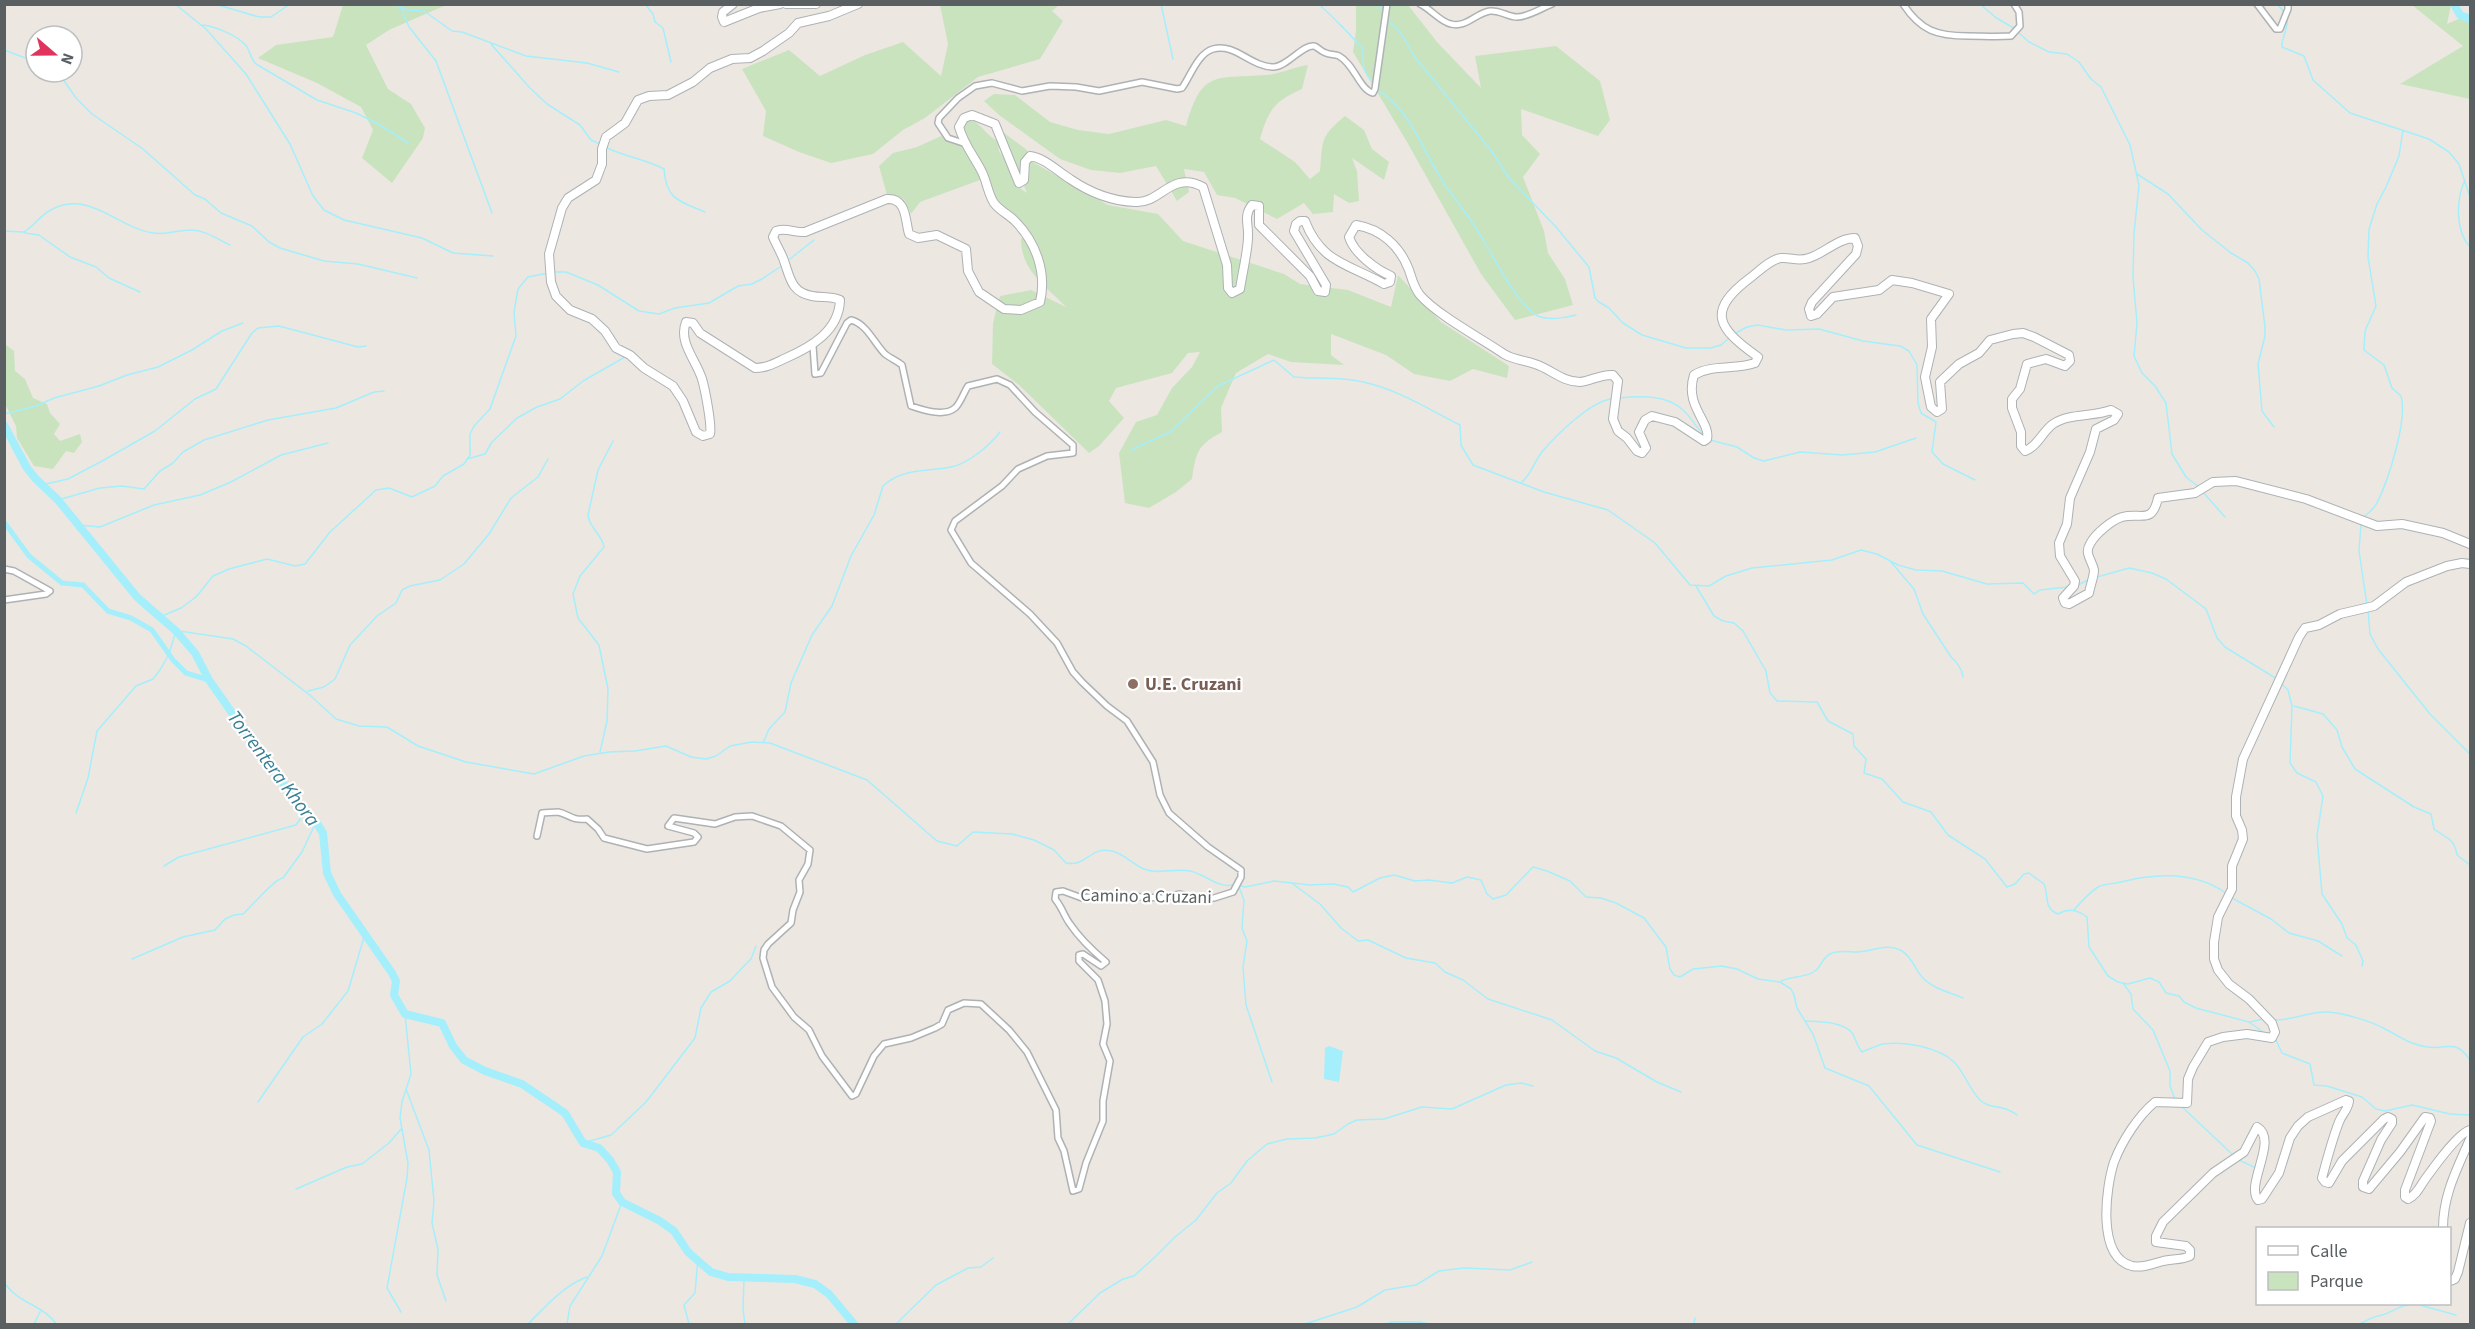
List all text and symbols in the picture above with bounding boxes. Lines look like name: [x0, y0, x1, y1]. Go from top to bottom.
north arrow: [24, 24, 84, 84]
text: N: [55, 50, 79, 68]
place label: U.E. Cruzani: [1145, 672, 1241, 697]
marker: U.E. Cruzani: [1126, 677, 1140, 691]
water label: Torrentera Khora: [220, 705, 326, 833]
street label: Camino a Cruzani: [1080, 883, 1212, 910]
legend: [2256, 1227, 2451, 1305]
text: Calle: [2310, 1239, 2348, 1264]
text: Parque: [2310, 1269, 2363, 1294]

